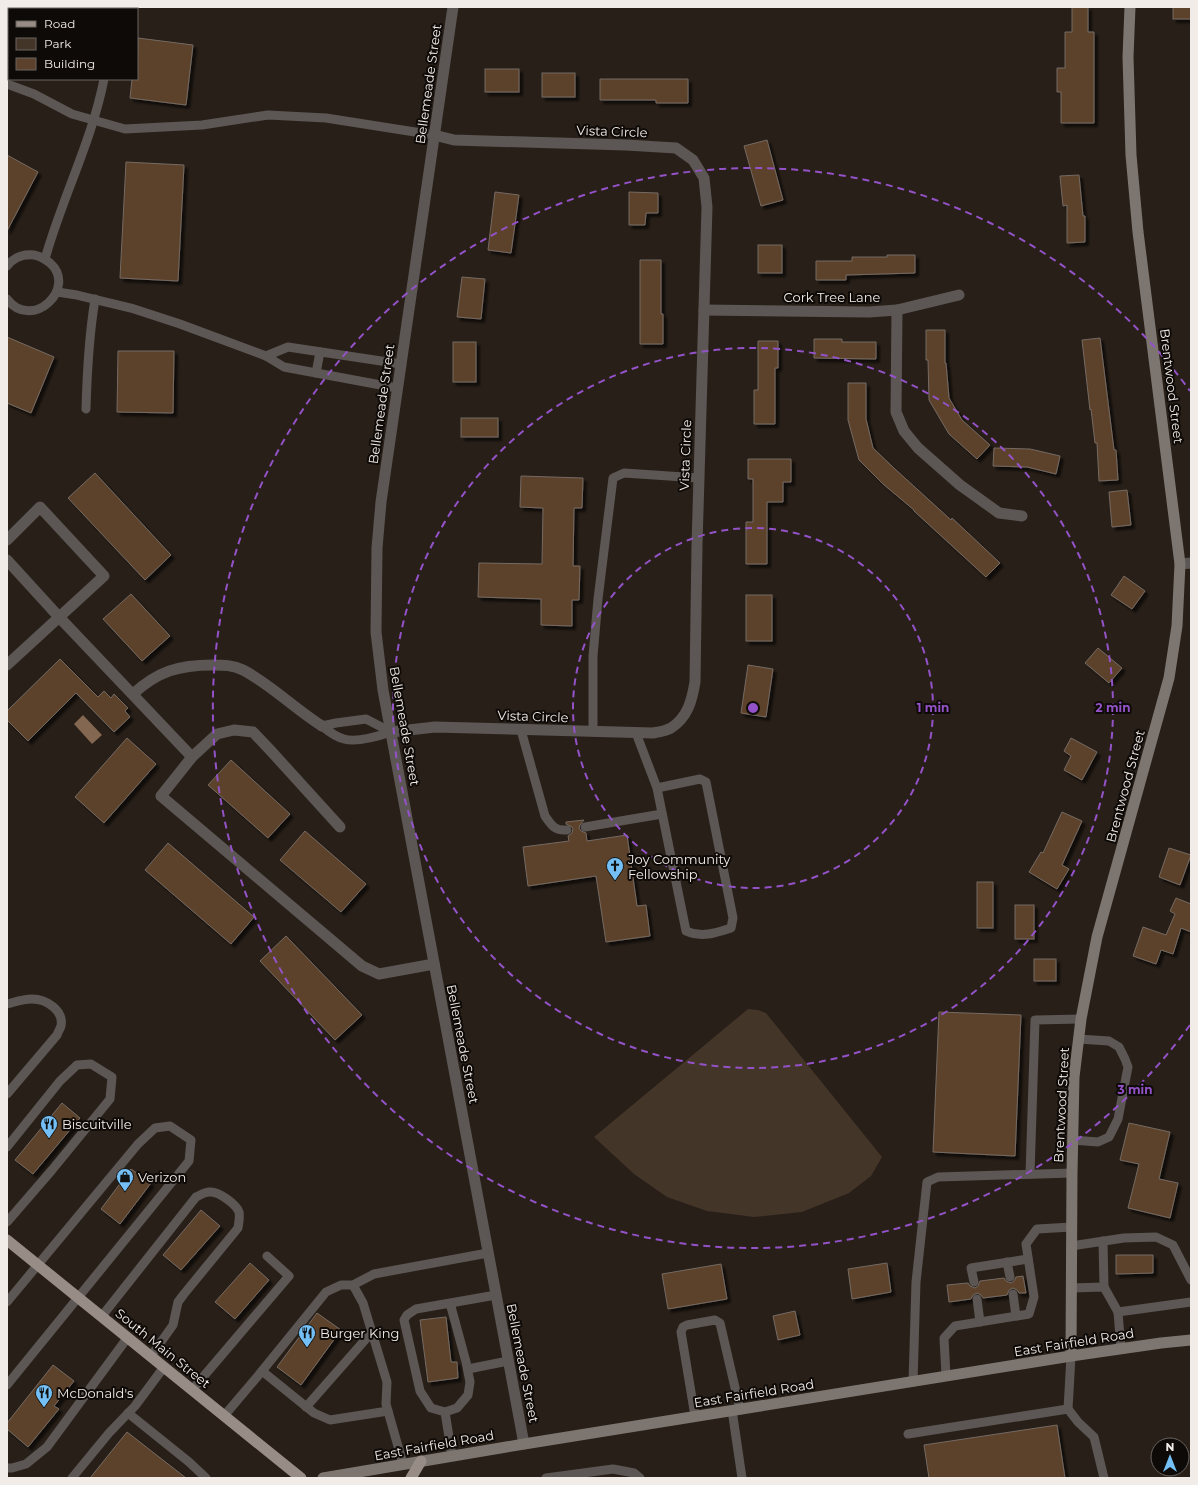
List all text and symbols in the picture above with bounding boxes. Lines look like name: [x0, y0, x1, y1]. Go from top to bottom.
legend: [8, 8, 138, 80]
text: Road: [44, 16, 75, 31]
street label: Bellemeade Street: [412, 23, 444, 145]
text: Park: [44, 36, 72, 51]
text: Building: [44, 56, 95, 71]
street label: Vista Circle: [576, 122, 648, 140]
street label: Cork Tree Lane: [784, 289, 881, 305]
street label: Brentwood Street: [1157, 328, 1187, 444]
street label: Bellemeade Street: [365, 343, 397, 465]
street label: Vista Circle: [676, 419, 694, 491]
street label: Bellemeade Street: [387, 665, 423, 787]
text: 1 min: [917, 700, 949, 715]
text: 2 min: [1096, 700, 1130, 715]
centre of rings: [746, 701, 760, 715]
street label: Vista Circle: [497, 707, 569, 725]
street label: Brentwood Street: [1102, 728, 1148, 844]
place label: Joy Community Fellowship: [627, 851, 731, 882]
church icon: Joy Community Fellowship: [605, 856, 625, 881]
street label: Bellemeade Street: [444, 983, 482, 1105]
street label: Brentwood Street: [1050, 1047, 1072, 1163]
text: 3 min: [1117, 1082, 1153, 1097]
restaurant icon: Biscuitville: [39, 1114, 59, 1139]
place label: Biscuitville: [62, 1116, 132, 1132]
shop icon: Verizon: [115, 1167, 135, 1192]
place label: Verizon: [138, 1169, 186, 1185]
street label: Bellemeade Street: [504, 1302, 542, 1424]
street label: South Main Street: [112, 1305, 214, 1391]
restaurant icon: Burger King: [297, 1323, 317, 1348]
place label: Burger King: [320, 1325, 399, 1341]
street label: East Fairfield Road: [1013, 1325, 1135, 1359]
street label: East Fairfield Road: [693, 1376, 815, 1410]
restaurant icon: McDonald's: [34, 1383, 54, 1408]
place label: McDonald's: [57, 1385, 133, 1401]
street label: East Fairfield Road: [373, 1427, 495, 1463]
north arrow: [1150, 1437, 1190, 1477]
text: N: [1166, 1440, 1174, 1454]

